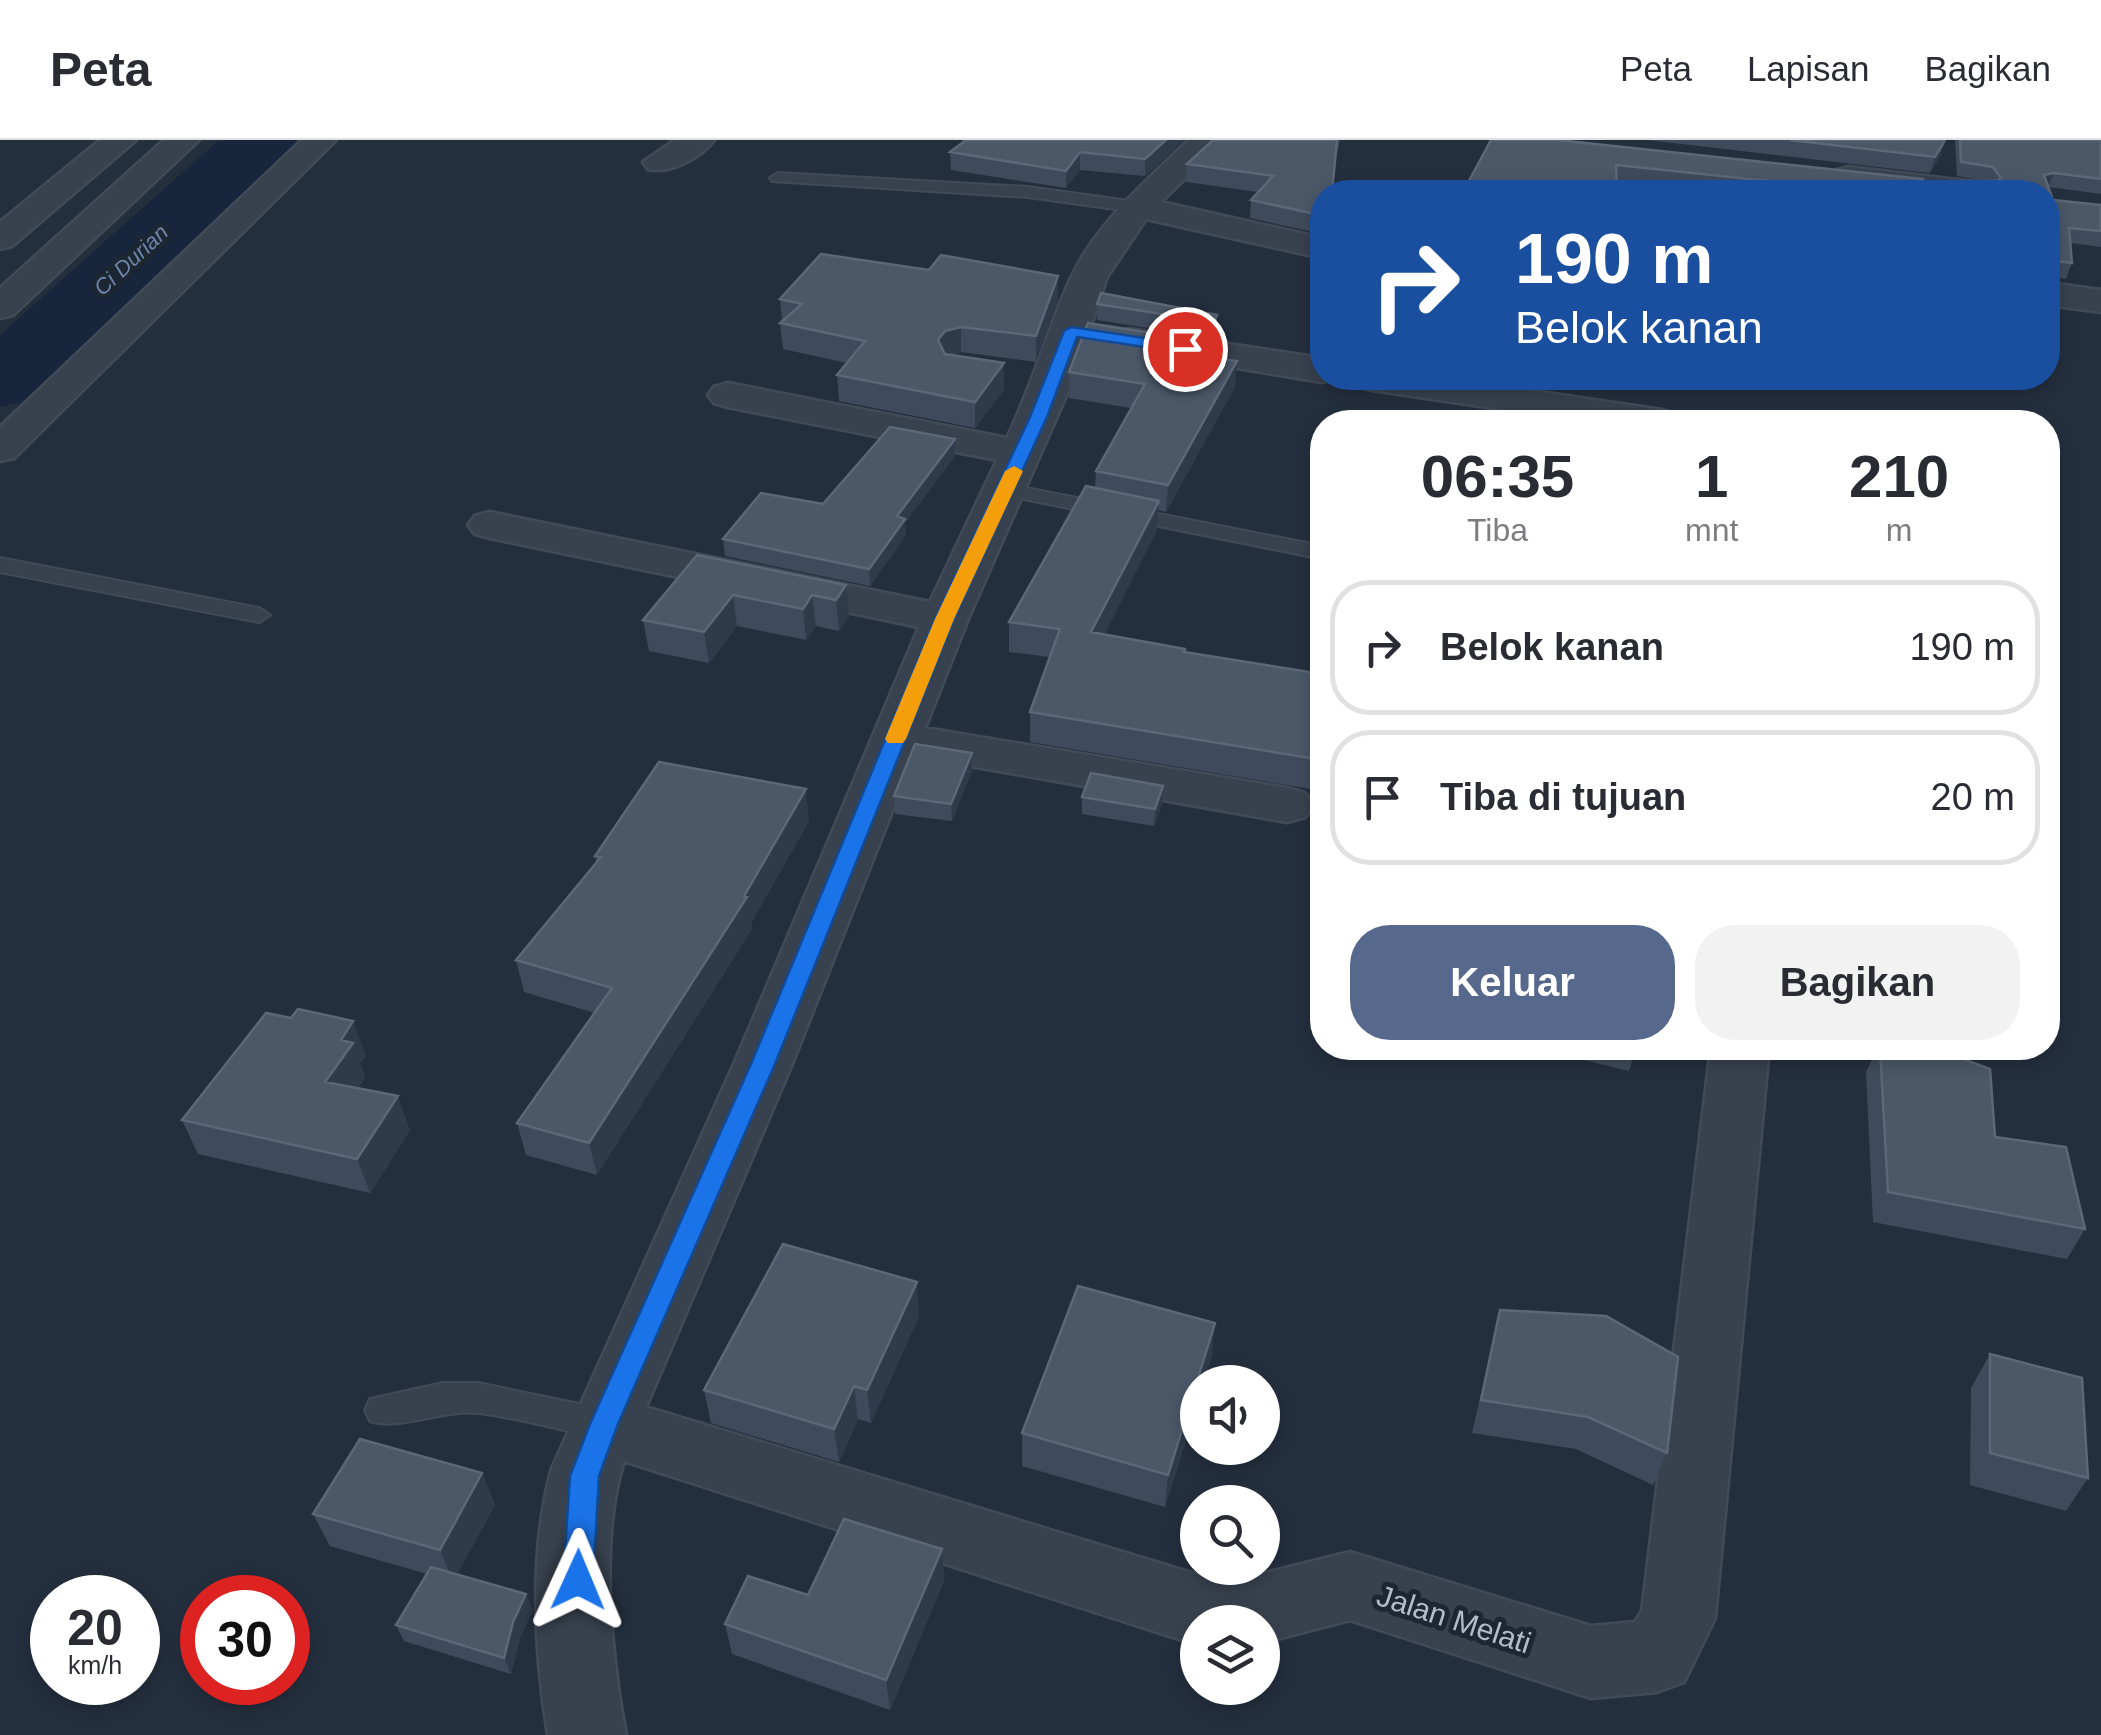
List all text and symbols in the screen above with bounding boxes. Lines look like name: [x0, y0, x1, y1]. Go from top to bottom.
text: Peta: [50, 43, 151, 96]
text: Peta: [1620, 49, 1692, 88]
text: Lapisan: [1747, 49, 1870, 88]
text: Bagikan: [1925, 49, 2051, 88]
water label: Ci Durian: [89, 220, 173, 300]
icon: right: [1350, 220, 1480, 350]
text: 190 m: [1515, 220, 1713, 298]
text: Belok kanan: [1515, 302, 1763, 353]
pin: [1143, 307, 1228, 392]
icon: arrive: [1158, 322, 1213, 377]
text: 06:35: [1421, 443, 1574, 510]
text: 1: [1695, 443, 1728, 510]
text: 210: [1849, 443, 1949, 510]
text: Tiba: [1467, 512, 1528, 548]
text: mnt: [1685, 512, 1738, 548]
text: m: [1886, 512, 1912, 548]
icon: right: [1355, 620, 1410, 675]
text: Belok kanan: [1440, 626, 1664, 668]
text: 190 m: [1909, 626, 2015, 668]
icon: arrive: [1355, 770, 1410, 825]
text: Tiba di tujuan: [1440, 776, 1686, 818]
text: 20 m: [1931, 776, 2015, 818]
button: Keluar: [1350, 925, 1675, 1040]
button: Bagikan: [1695, 925, 2020, 1040]
map controls: [1180, 1365, 1280, 1705]
button: sound: [1180, 1365, 1280, 1465]
button: search: [1180, 1485, 1280, 1585]
position arrow: [526, 1528, 630, 1632]
speed limit sign: 30: [180, 1575, 310, 1705]
street label: Jalan Melati: [1373, 1579, 1535, 1659]
text: 20: [67, 1600, 123, 1656]
button: layers: [1180, 1605, 1280, 1705]
text: km/h: [68, 1651, 122, 1679]

